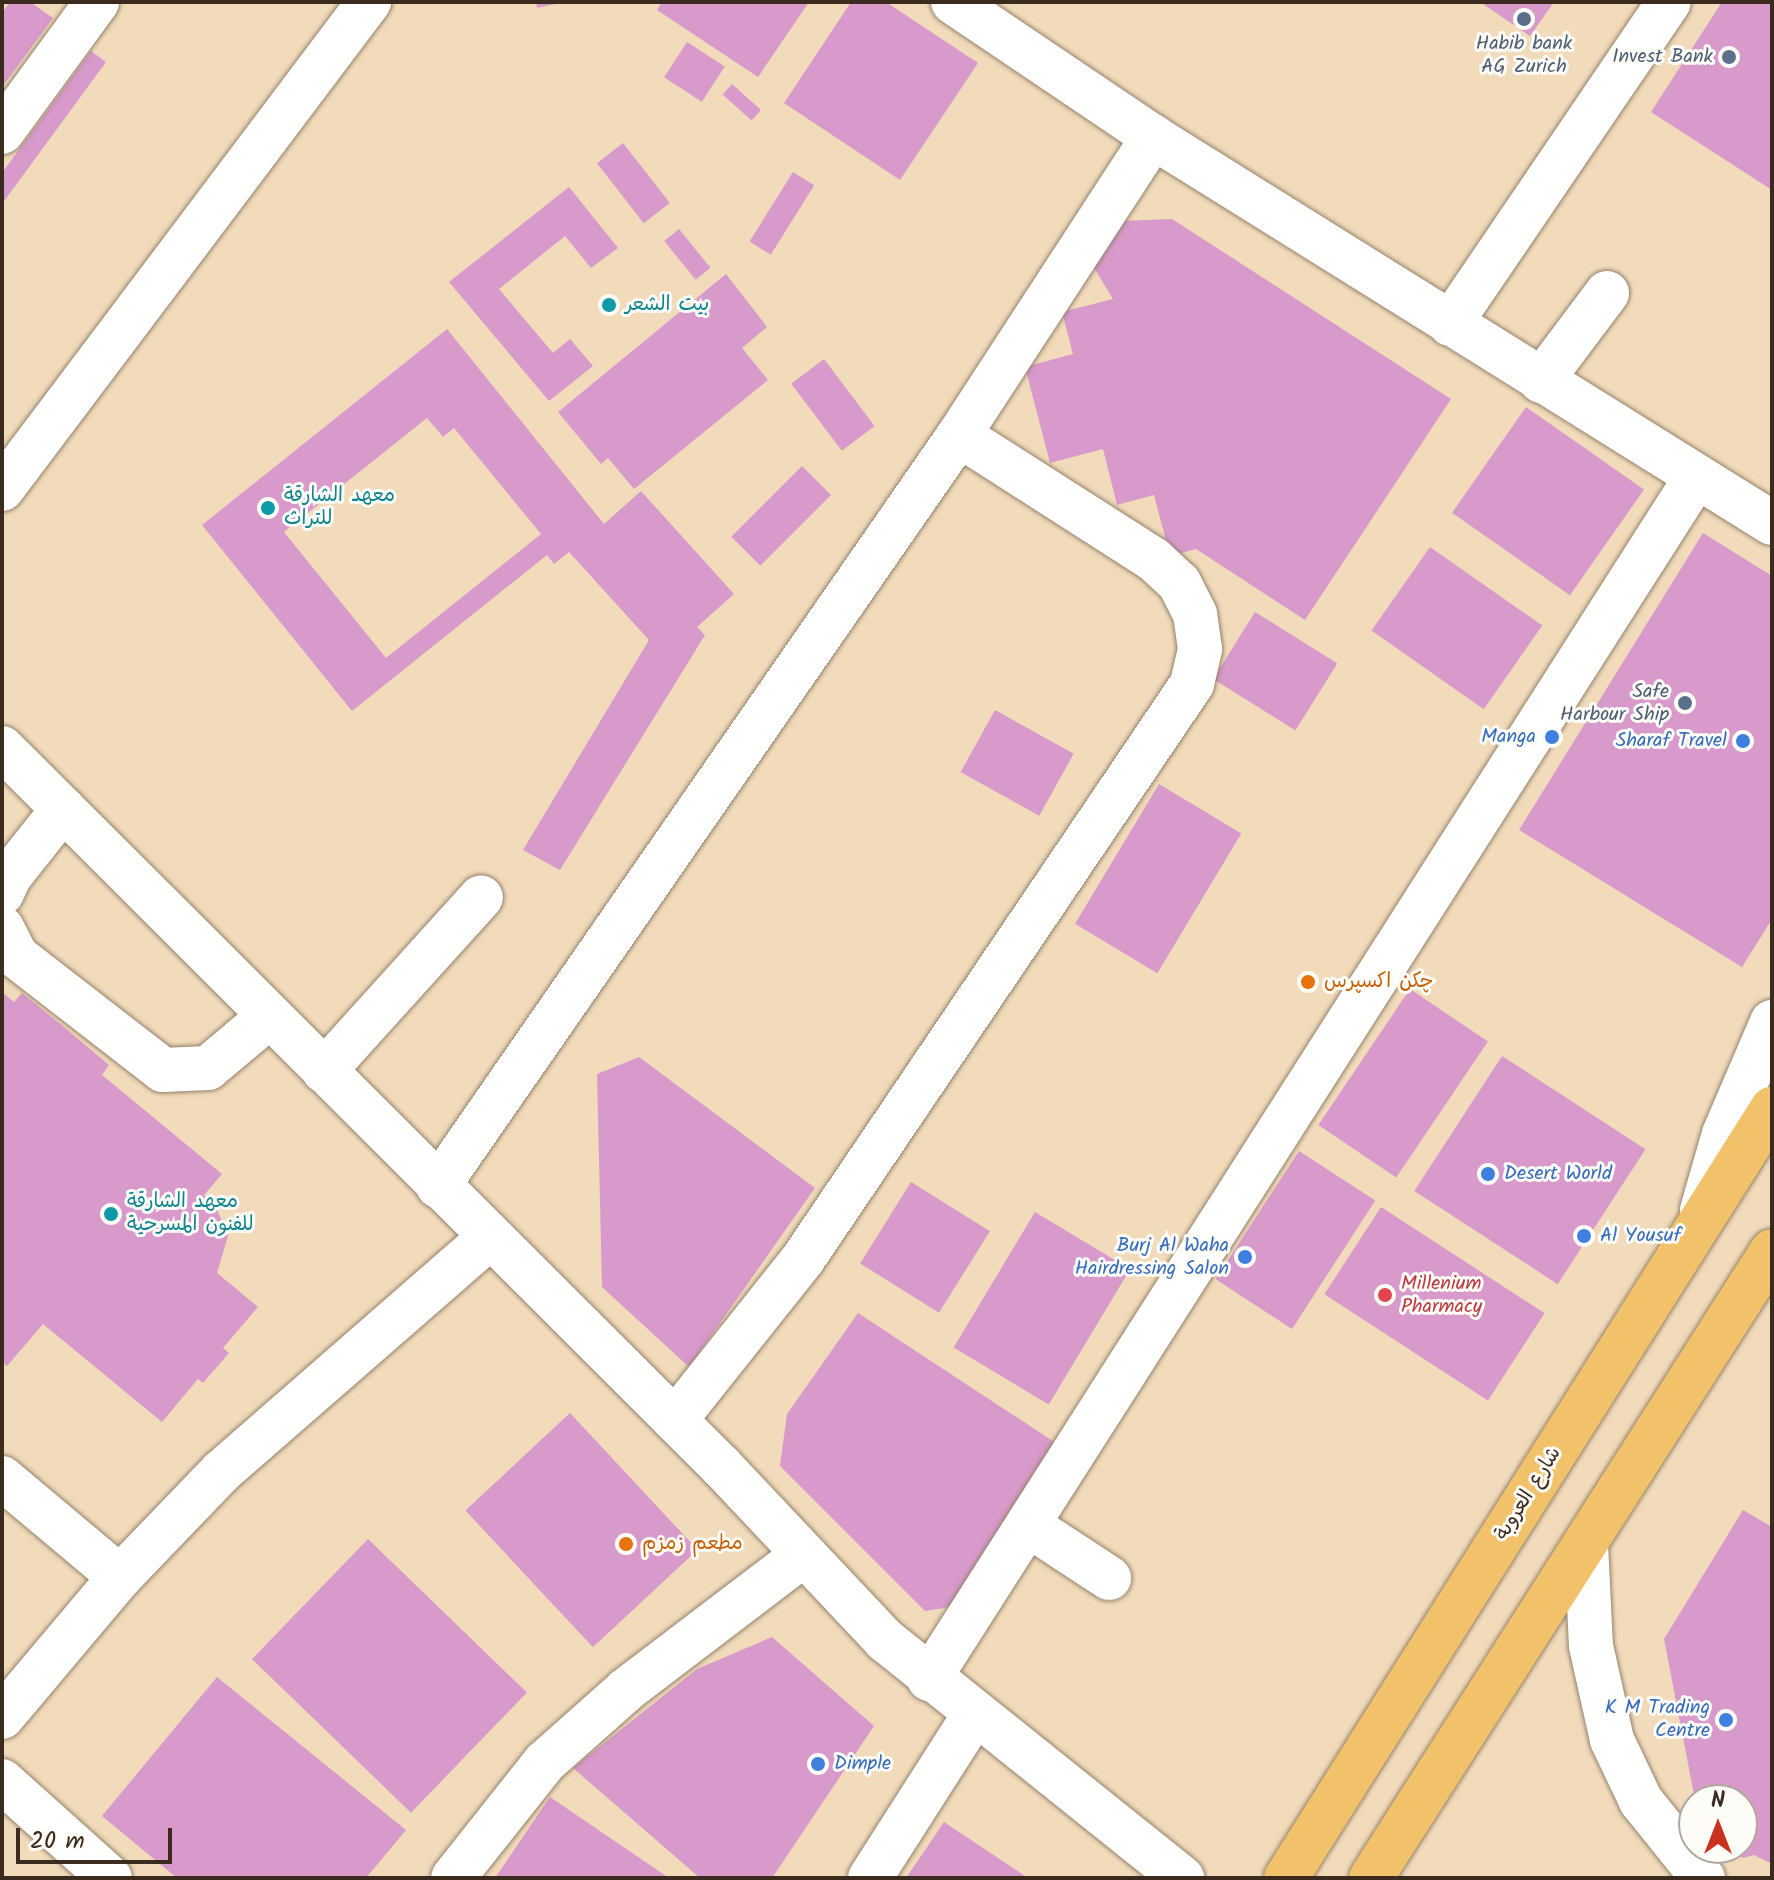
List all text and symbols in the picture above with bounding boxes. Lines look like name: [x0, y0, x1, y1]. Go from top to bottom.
marker: Habib bank AG Zurich: [1515, 10, 1533, 28]
place label: Habib bank AG Zurich: [1476, 32, 1572, 79]
place label: Invest Bank: [1612, 45, 1713, 69]
marker: Invest Bank: [1720, 48, 1738, 66]
place label: بيت الشعر: [625, 293, 709, 317]
marker: بيت الشعر: [600, 296, 618, 314]
place label: معهد الشارقة للتراث: [284, 484, 395, 531]
marker: معهد الشارقة للتراث: [259, 499, 277, 517]
place label: Safe Harbour Ship: [1560, 680, 1669, 727]
marker: Safe Harbour Ship: [1676, 694, 1694, 712]
place label: Manga: [1481, 725, 1536, 749]
marker: Manga: [1543, 728, 1561, 746]
place label: Sharaf Travel: [1616, 729, 1727, 753]
marker: Sharaf Travel: [1734, 732, 1752, 750]
place label: چکن اکسپرس: [1324, 970, 1433, 994]
marker: چکن اکسپرس: [1299, 973, 1317, 991]
place label: Desert World: [1504, 1162, 1612, 1186]
marker: Desert World: [1479, 1165, 1497, 1183]
place label: معهد الشارقة للفنون المسرحية: [127, 1190, 254, 1237]
marker: معهد الشارقة للفنون المسرحية: [102, 1205, 120, 1223]
place label: Al Yousuf: [1600, 1224, 1681, 1248]
marker: Al Yousuf: [1575, 1227, 1593, 1245]
place label: Burj Al Waha Hairdressing Salon: [1075, 1234, 1229, 1281]
marker: Burj Al Waha Hairdressing Salon: [1236, 1248, 1254, 1266]
place label: Millenium Pharmacy: [1401, 1272, 1482, 1319]
marker: Millenium Pharmacy: [1376, 1286, 1394, 1304]
street label: شارع العروبة: [1491, 1443, 1567, 1545]
place label: مطعم زمزم: [642, 1532, 743, 1556]
marker: مطعم زمزم: [617, 1535, 635, 1553]
place label: K M Trading Centre: [1605, 1696, 1710, 1743]
marker: K M Trading Centre: [1717, 1711, 1735, 1729]
place label: Dimple: [834, 1752, 891, 1776]
marker: Dimple: [809, 1755, 827, 1773]
north arrow: [1678, 1784, 1758, 1864]
text: N: [1711, 1784, 1725, 1819]
scale bar: [20, 1812, 176, 1862]
text: 20 m: [30, 1822, 85, 1861]

